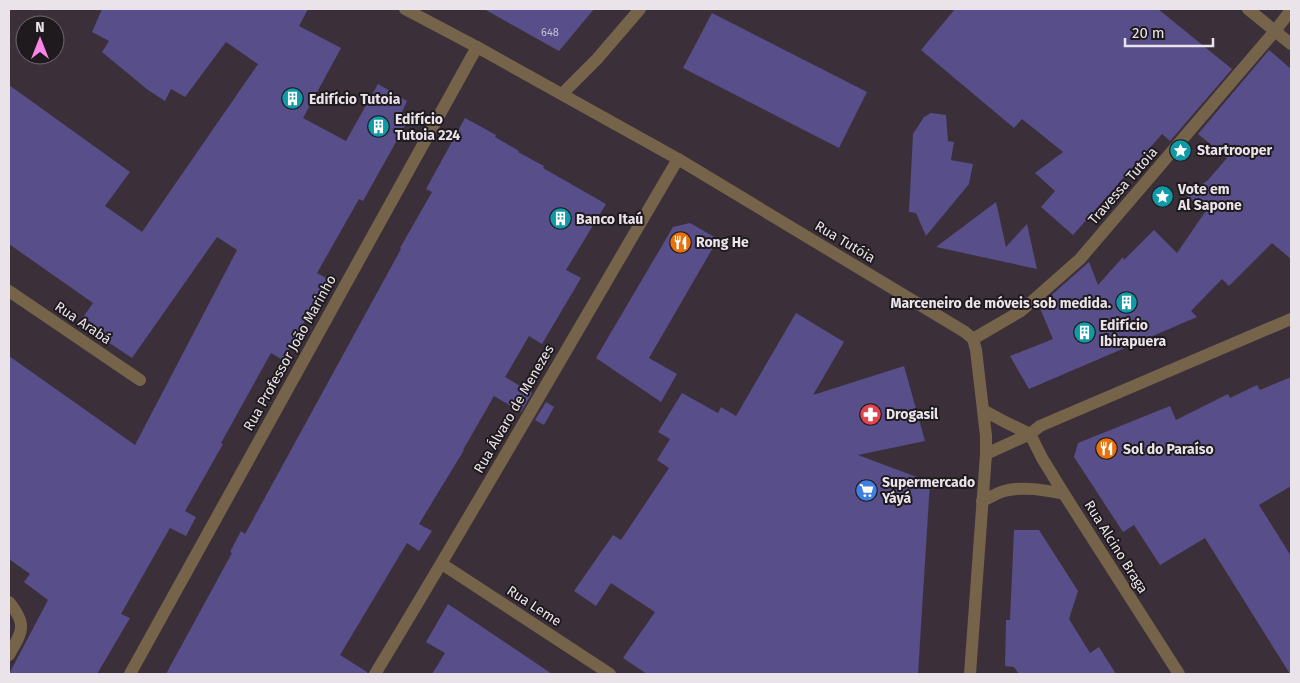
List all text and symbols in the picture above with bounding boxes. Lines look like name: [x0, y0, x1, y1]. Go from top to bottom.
north arrow: [15, 15, 65, 65]
scale bar: [1125, 15, 1212, 47]
text: N: [35, 19, 45, 36]
text: 20 m: [1132, 24, 1165, 42]
house number: 648: [541, 26, 559, 39]
building icon: Edifício Tutoia: [281, 87, 305, 111]
place label: Edifício Tutoia: [309, 91, 401, 108]
place label: Edifício Tutoia 224: [395, 111, 460, 144]
building icon: Edifício Tutoia 224: [367, 115, 391, 139]
place icon: Startrooper: [1169, 138, 1193, 162]
place label: Startrooper: [1197, 142, 1273, 159]
street label: Travessa Tutoia: [1085, 144, 1161, 228]
place label: Vote em Al Sapone: [1177, 181, 1242, 214]
place icon: Vote em Al Sapone: [1150, 185, 1174, 209]
building icon: Banco Itaú: [548, 207, 572, 231]
place label: Banco Itaú: [576, 211, 643, 228]
street label: Rua Tutóia: [812, 217, 878, 267]
restaurant icon: Rong He: [668, 230, 692, 254]
place label: Rong He: [696, 234, 749, 251]
street label: Rua Professor João Marinho: [240, 272, 340, 434]
building icon: Marceneiro de móveis sob medida.: [1115, 291, 1139, 315]
place label: Marceneiro de móveis sob medida.: [890, 295, 1111, 312]
street label: Rua Arabá: [52, 298, 114, 348]
place label: Edifício Ibirapuera: [1100, 317, 1166, 350]
building icon: Edifício Ibirapuera: [1072, 321, 1096, 345]
street label: Rua Álvaro de Menezes: [469, 341, 558, 476]
pharmacy icon: Drogasil: [858, 402, 882, 426]
place label: Drogasil: [886, 406, 939, 423]
restaurant icon: Sol do Paraíso: [1095, 437, 1119, 461]
place label: Sol do Paraíso: [1123, 441, 1214, 458]
place label: Supermercado Yáyá: [881, 474, 975, 507]
supermarket icon: Supermercado Yáyá: [854, 478, 878, 502]
street label: Rua Alcino Braga: [1081, 497, 1151, 597]
street label: Rua Leme: [503, 582, 565, 630]

